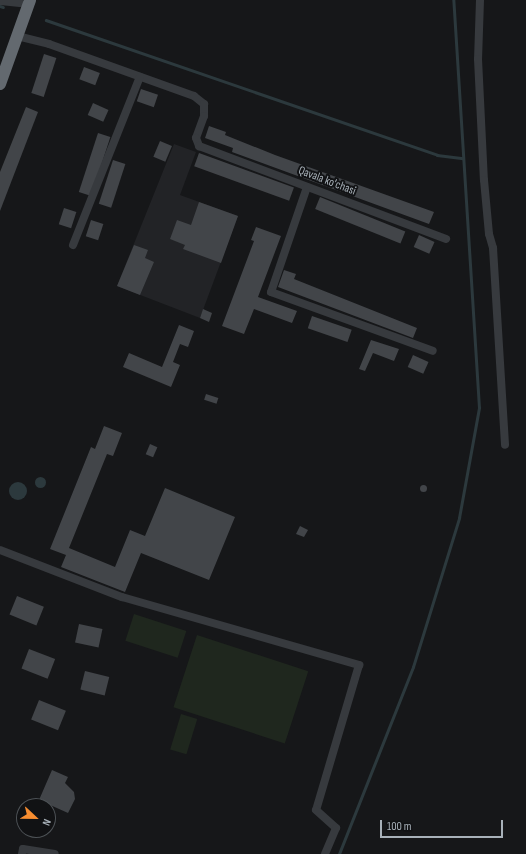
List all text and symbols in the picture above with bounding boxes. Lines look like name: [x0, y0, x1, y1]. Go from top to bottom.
street label: Qavala ko'chasi: [296, 163, 358, 199]
north arrow: [16, 798, 56, 838]
scale bar: [382, 812, 505, 838]
text: N: [40, 817, 54, 827]
text: 100 m: [387, 819, 412, 834]

